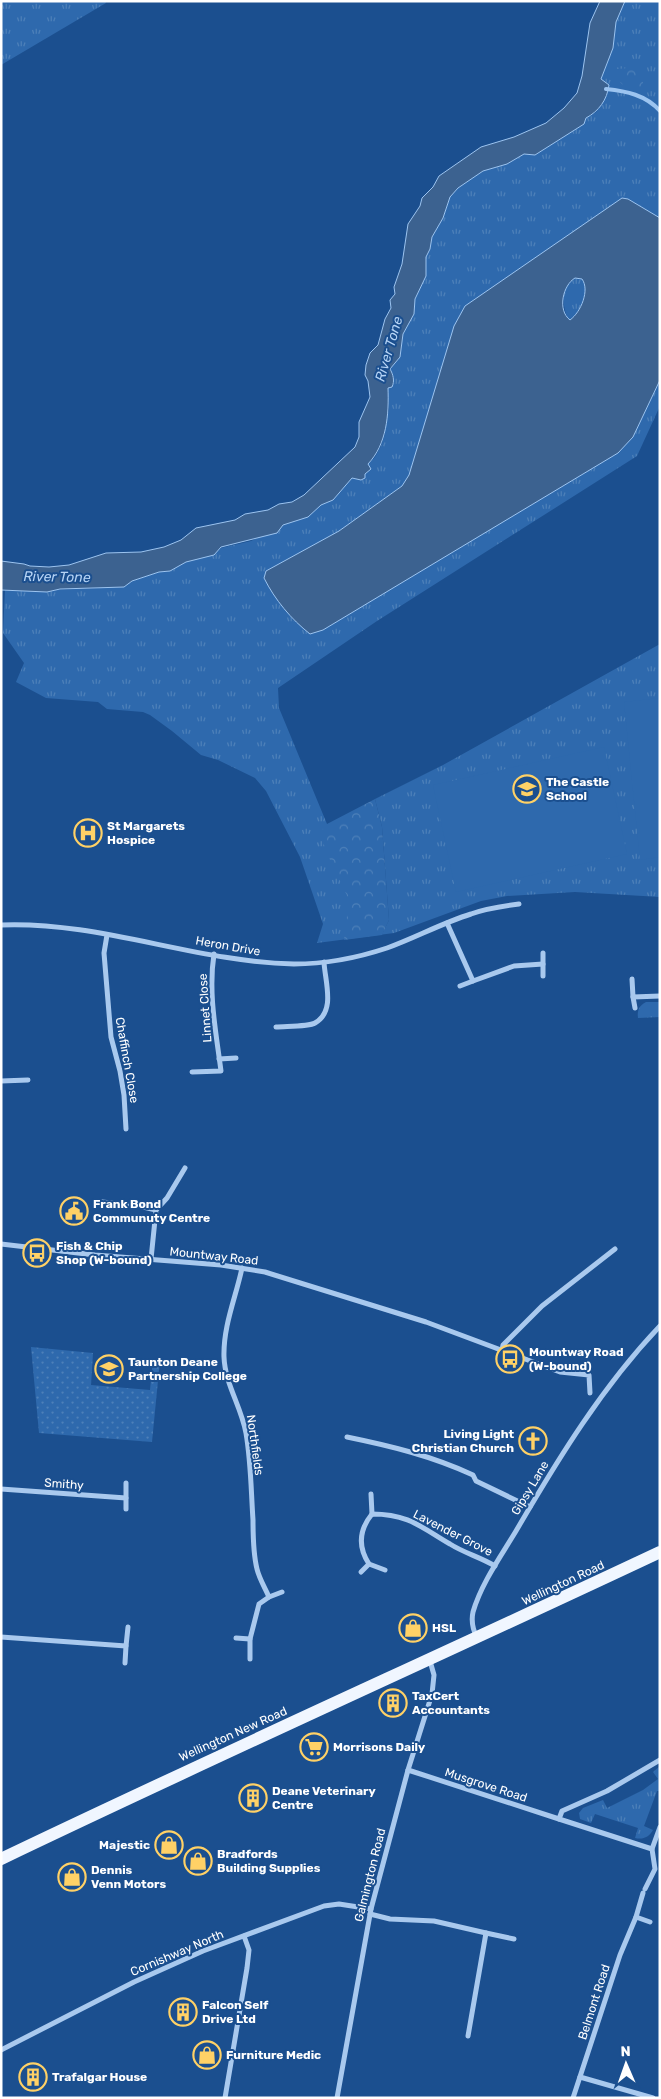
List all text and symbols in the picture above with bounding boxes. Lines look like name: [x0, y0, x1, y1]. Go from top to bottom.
water label: River Tone: [372, 314, 406, 384]
water label: River Tone: [23, 568, 91, 586]
school or university icon: The Castle School: [512, 774, 542, 804]
place label: The Castle School: [546, 775, 609, 803]
hospital icon: St Margarets Hospice: [73, 818, 103, 848]
place label: St Margarets Hospice: [107, 819, 185, 847]
street label: Heron Drive: [194, 933, 262, 959]
street label: Linnet Close: [196, 973, 214, 1043]
street label: Chaffinch Close: [113, 1016, 141, 1104]
public building icon: Frank Bond Communuty Centre: [59, 1196, 89, 1226]
place label: Frank Bond Communuty Centre: [93, 1197, 210, 1225]
bus stop icon: Fish & Chip Shop (W-bound): [22, 1238, 52, 1268]
place label: Fish & Chip Shop (W-bound): [56, 1239, 152, 1267]
street label: Mountway Road: [169, 1244, 259, 1268]
bus stop icon: Mountway Road (W-bound): [495, 1344, 525, 1374]
place label: Mountway Road (W-bound): [529, 1345, 624, 1373]
school or university icon: Taunton Deane Partnership College: [94, 1354, 124, 1384]
place label: Taunton Deane Partnership College: [128, 1355, 247, 1383]
street label: Northfields: [244, 1414, 266, 1476]
church icon: Living Light Christian Church: [518, 1426, 548, 1456]
place label: Living Light Christian Church: [412, 1427, 514, 1455]
street label: Gipsy Lane: [508, 1458, 552, 1518]
street label: Smithy: [44, 1476, 85, 1492]
street label: Lavender Grove: [411, 1507, 495, 1559]
street label: Wellington Road: [519, 1558, 607, 1608]
shop icon: HSL: [398, 1613, 428, 1643]
place label: HSL: [432, 1621, 456, 1635]
building icon: TaxCert Accountants: [378, 1688, 408, 1718]
place label: TaxCert Accountants: [412, 1689, 490, 1717]
street label: Wellington New Road: [177, 1704, 289, 1764]
supermarket icon: Morrisons Daily: [299, 1732, 329, 1762]
place label: Morrisons Daily: [333, 1740, 425, 1754]
street label: Musgrove Road: [443, 1765, 529, 1805]
building icon: Deane Veterinary Centre: [238, 1783, 268, 1813]
place label: Deane Veterinary Centre: [272, 1784, 376, 1812]
street label: Galmington Road: [352, 1827, 388, 1923]
shop icon: Majestic: [154, 1830, 184, 1860]
place label: Majestic: [99, 1838, 150, 1852]
shop icon: Bradfords Building Supplies: [183, 1846, 213, 1876]
place label: Bradfords Building Supplies: [217, 1847, 321, 1875]
shop icon: Dennis Venn Motors: [57, 1862, 87, 1892]
place label: Dennis Venn Motors: [91, 1863, 166, 1891]
street label: Cornishway North: [128, 1927, 226, 1979]
street label: Belmont Road: [575, 1963, 613, 2041]
building icon: Falcon Self Drive Ltd: [168, 1997, 198, 2027]
place label: Falcon Self Drive Ltd: [202, 1998, 269, 2026]
north arrow: [601, 2039, 651, 2089]
shop icon: Furniture Medic: [192, 2040, 222, 2070]
text: N: [620, 2043, 631, 2060]
place label: Furniture Medic: [226, 2048, 321, 2062]
building icon: Trafalgar House: [18, 2062, 48, 2092]
place label: Trafalgar House: [52, 2070, 147, 2084]

